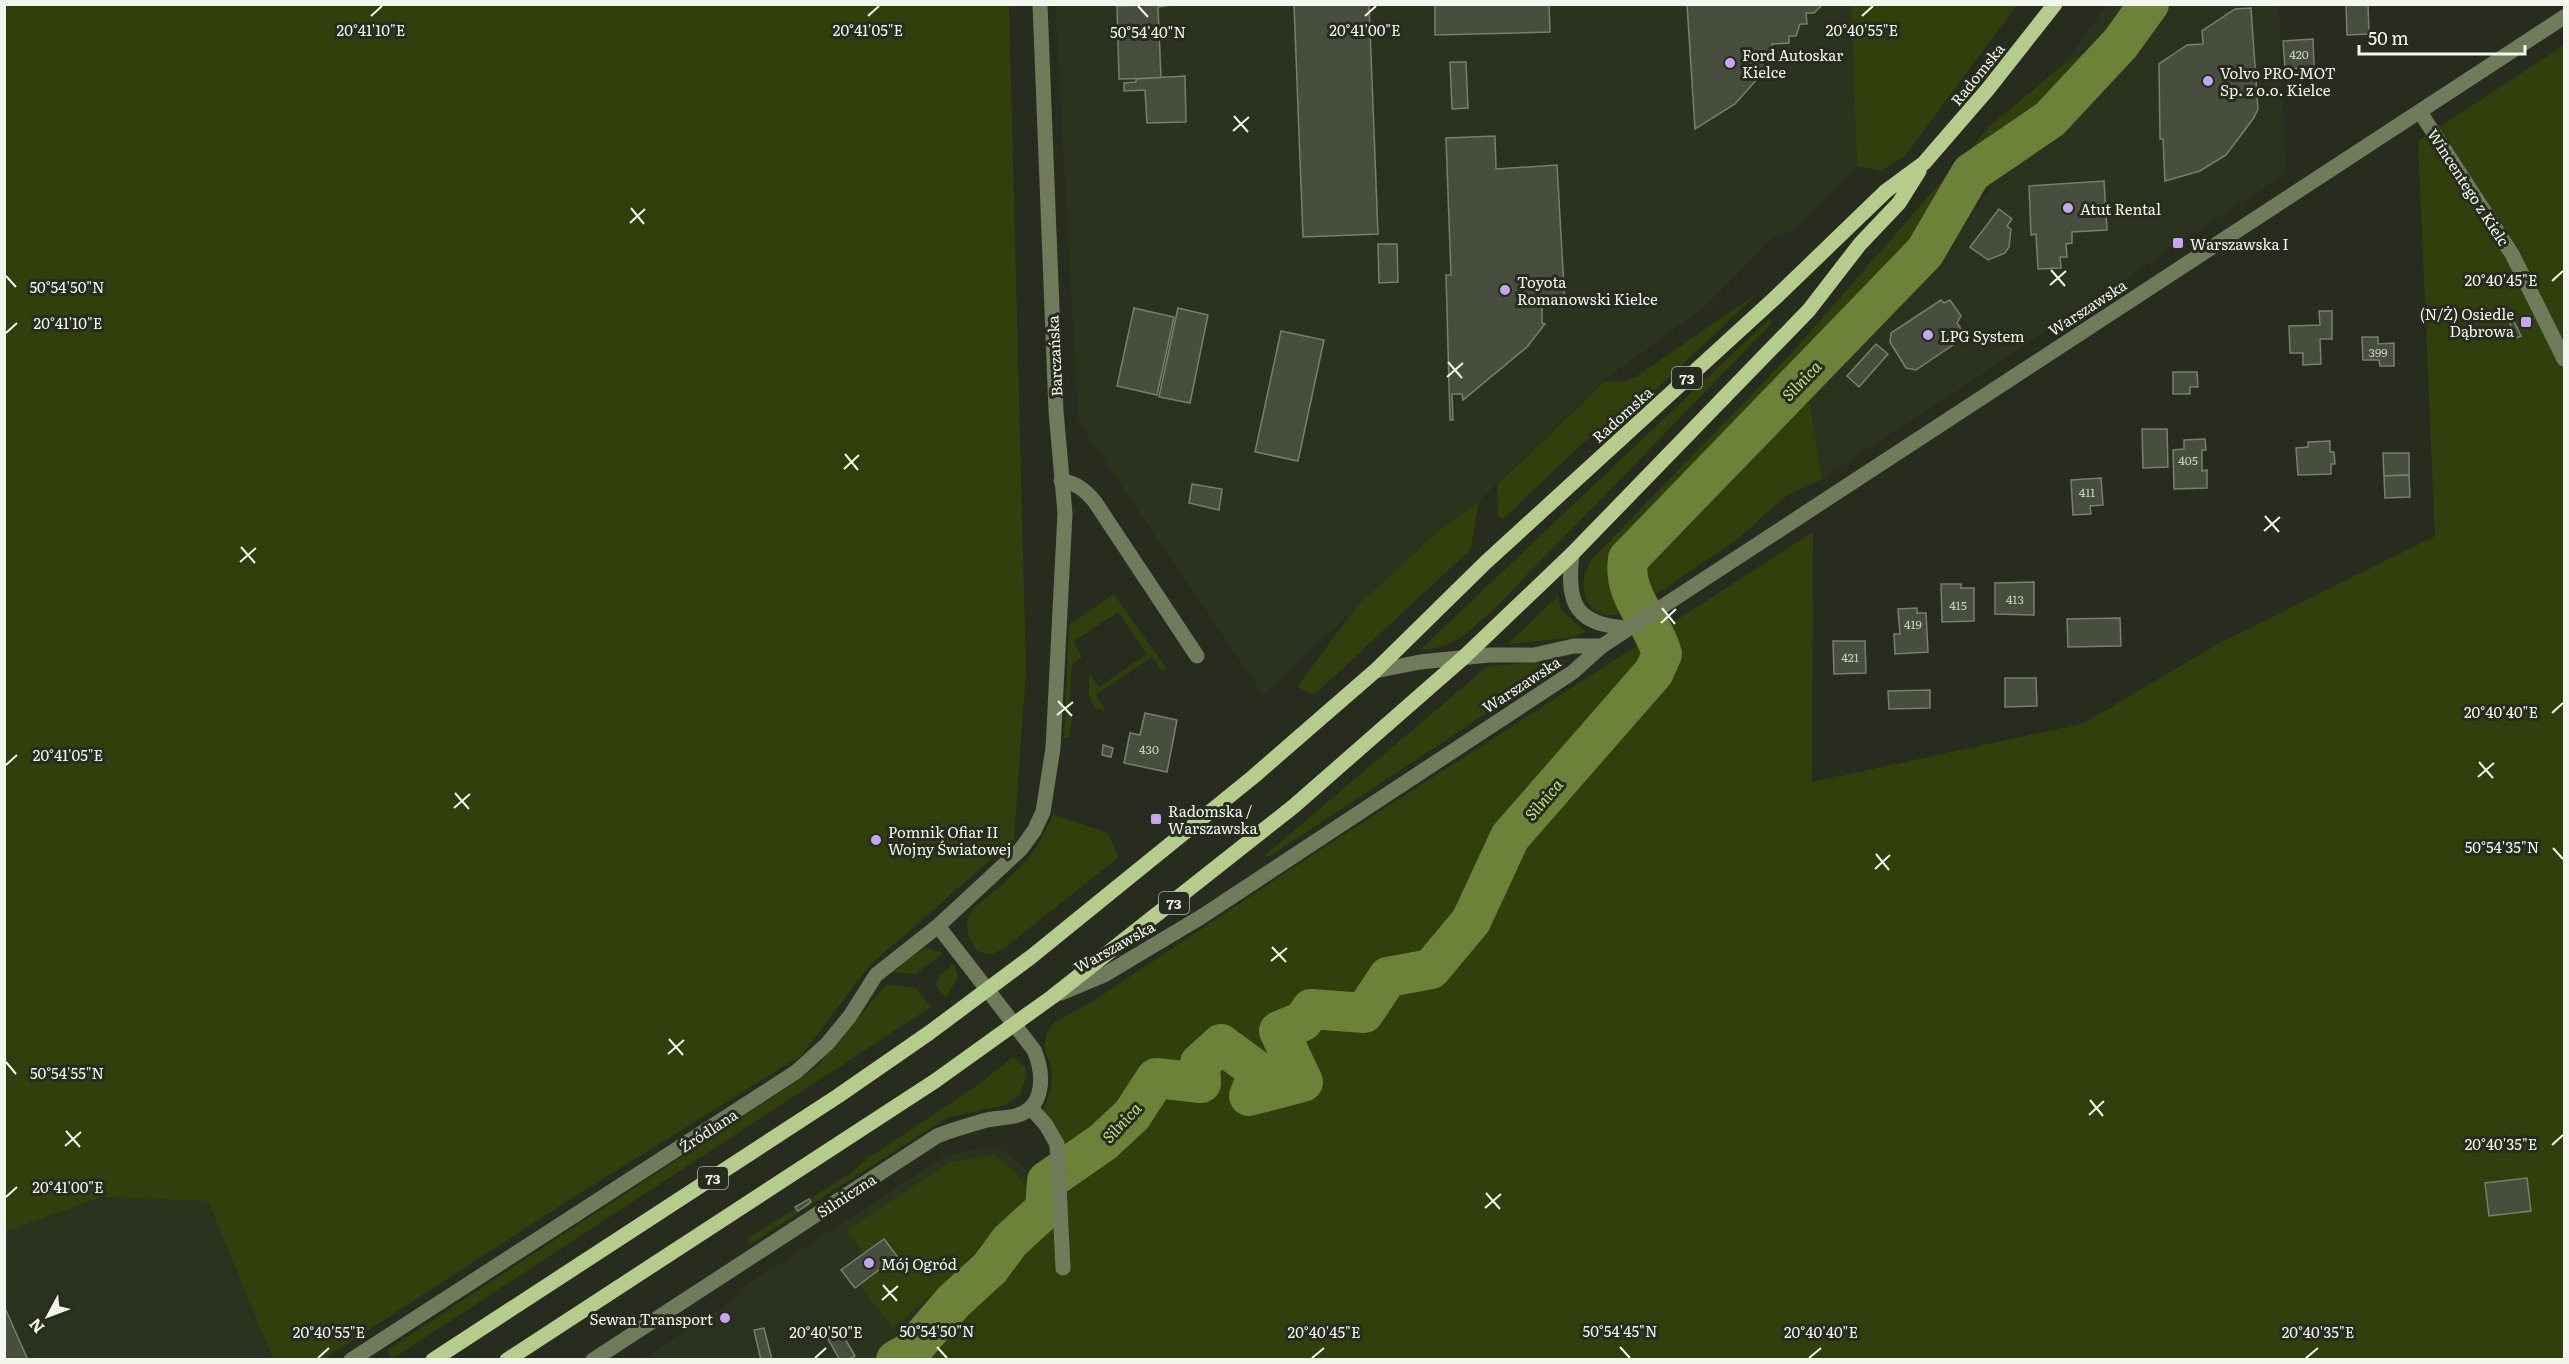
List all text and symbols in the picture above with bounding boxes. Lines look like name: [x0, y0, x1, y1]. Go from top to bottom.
text: 20°41'10"E: [337, 18, 405, 41]
text: 20°41'05"E: [833, 18, 903, 41]
text: 20°41'00"E: [1329, 18, 1401, 41]
text: 20°40'55"E: [1826, 18, 1898, 41]
scale bar: [2359, 18, 2526, 56]
text: 50°54'40"N: [1110, 20, 1186, 43]
text: 50 m: [2368, 24, 2409, 51]
street label: Radomska: [1945, 37, 2010, 110]
place label: Ford Autoskar Kielce: [1742, 43, 1843, 83]
house number: 420: [2289, 45, 2309, 63]
marker: Ford Autoskar Kielce: [1723, 56, 1737, 70]
place label: Volvo PRO-MOT Sp. z o.o. Kielce: [2220, 61, 2336, 101]
marker: Volvo PRO-MOT Sp. z o.o. Kielce: [2201, 74, 2215, 88]
street label: Wincentego z Kielc: [2422, 124, 2516, 251]
place label: Atut Rental: [2080, 197, 2161, 220]
marker: Atut Rental: [2061, 201, 2075, 215]
place label: Warszawska I: [2190, 232, 2289, 255]
marker: Warszawska I: [2171, 236, 2185, 250]
text: 20°40'45"E: [2465, 268, 2537, 291]
place label: Toyota Romanowski Kielce: [1517, 270, 1658, 310]
street label: Warszawska: [2043, 272, 2132, 341]
text: 50°54'50"N: [29, 275, 105, 298]
marker: Toyota Romanowski Kielce: [1498, 283, 1512, 297]
place label: (N/Ż) Osiedle Dąbrowa: [2420, 302, 2515, 342]
text: 20°41'10"E: [34, 311, 102, 334]
street label: Barczańska: [1040, 314, 1068, 397]
marker: (N/Ż) Osiedle Dąbrowa: [2519, 315, 2533, 329]
place label: LPG System: [1940, 324, 2025, 347]
marker: LPG System: [1921, 328, 1935, 342]
house number: 399: [2368, 343, 2388, 361]
water label: Silnica: [1776, 354, 1827, 406]
road number: 73: [1672, 367, 1702, 389]
street label: Radomska: [1587, 380, 1658, 448]
house number: 405: [2178, 451, 2198, 469]
house number: 411: [2079, 483, 2095, 501]
house number: 413: [2006, 590, 2024, 608]
house number: 415: [1949, 596, 1967, 614]
house number: 419: [1904, 615, 1922, 633]
house number: 421: [1841, 648, 1859, 666]
street label: Warszawska: [1477, 649, 1566, 718]
text: 20°40'40"E: [2464, 700, 2538, 723]
house number: 430: [1139, 740, 1159, 758]
text: 20°41'05"E: [33, 743, 103, 766]
water label: Silnica: [1518, 772, 1568, 825]
place label: Radomska / Warszawska: [1168, 799, 1258, 839]
marker: Radomska / Warszawska: [1149, 812, 1163, 826]
place label: Pomnik Ofiar II Wojny Światowej: [888, 820, 1011, 860]
marker: Pomnik Ofiar II Wojny Światowej: [869, 833, 883, 847]
text: 50°54'35"N: [2465, 835, 2539, 858]
road number: 73: [1159, 892, 1189, 914]
street label: Warszawska: [1069, 914, 1160, 978]
text: 50°54'55"N: [30, 1061, 104, 1084]
water label: Silnica: [1096, 1096, 1147, 1148]
street label: Źródlana: [674, 1102, 743, 1158]
text: 20°40'35"E: [2465, 1132, 2537, 1155]
road number: 73: [698, 1167, 728, 1189]
street label: Silniczna: [812, 1167, 881, 1223]
text: 20°41'00"E: [32, 1175, 104, 1198]
place label: Mój Ogród: [881, 1252, 957, 1275]
marker: Mój Ogród: [862, 1256, 876, 1270]
north arrow: [18, 1286, 78, 1346]
place label: Sewan Transport: [589, 1307, 713, 1330]
marker: Sewan Transport: [718, 1311, 732, 1325]
text: N: [22, 1314, 49, 1339]
text: 50°54'50"N: [899, 1319, 975, 1342]
text: 50°54'45"N: [1583, 1319, 1657, 1342]
text: 20°40'55"E: [293, 1320, 365, 1343]
text: 20°40'50"E: [789, 1320, 863, 1343]
text: 20°40'45"E: [1288, 1320, 1360, 1343]
text: 20°40'40"E: [1784, 1320, 1858, 1343]
text: 20°40'35"E: [2282, 1320, 2354, 1343]

